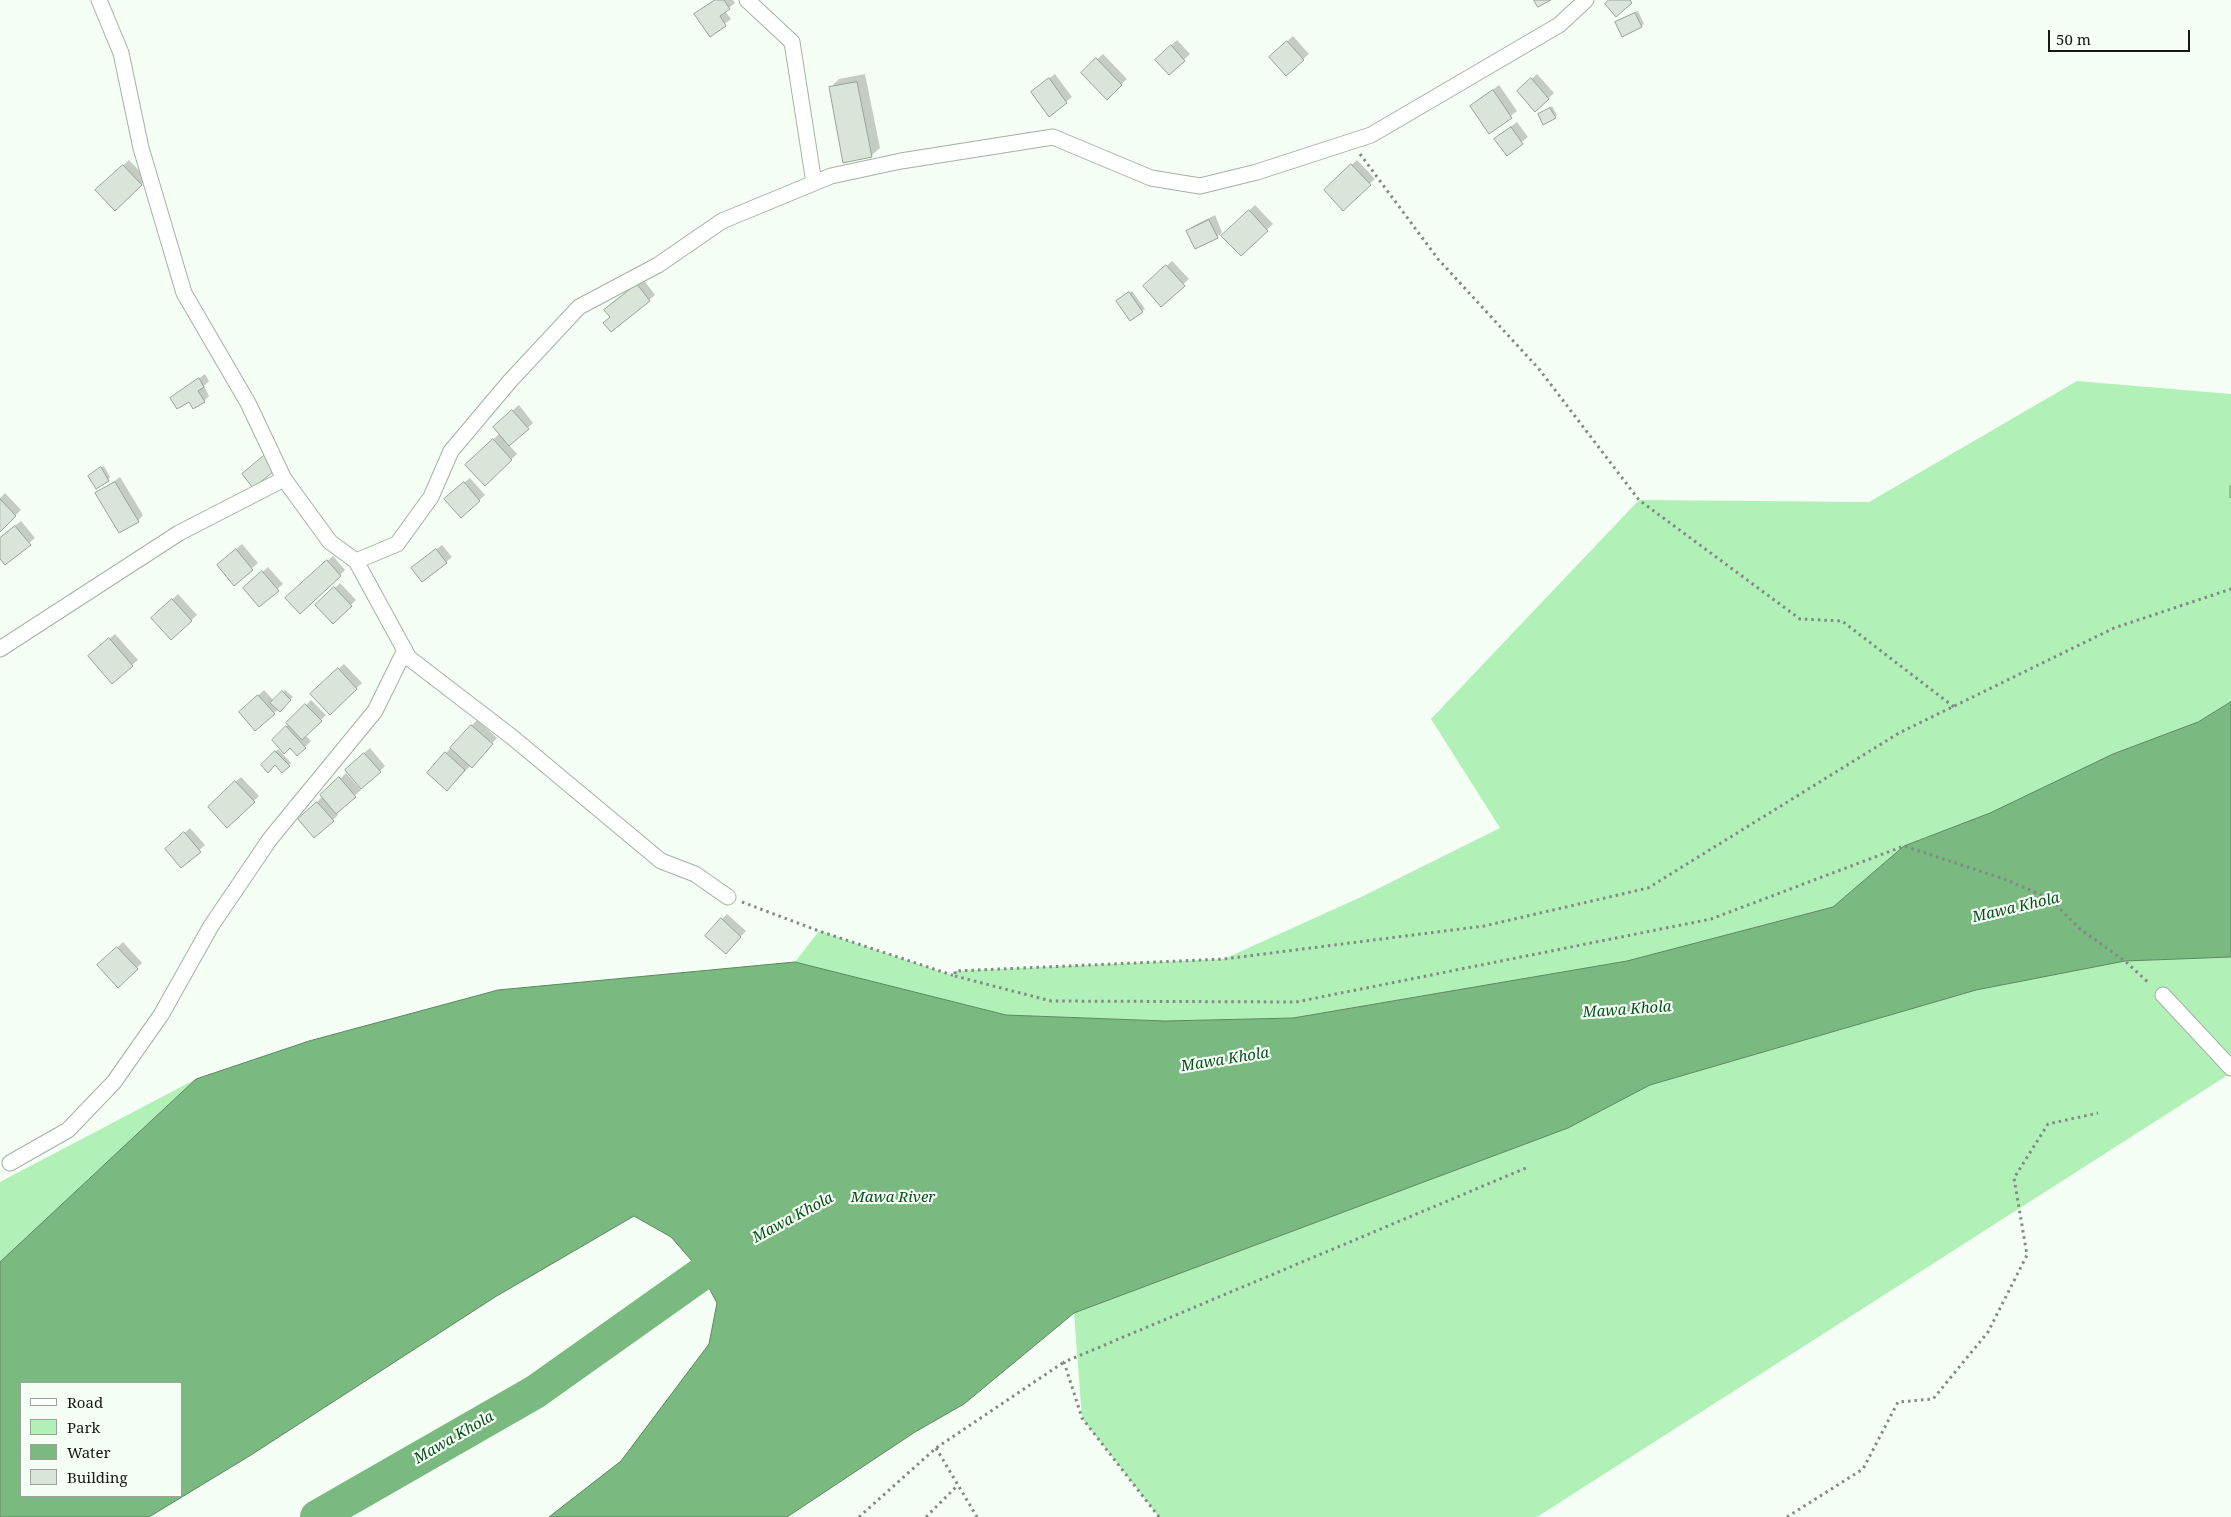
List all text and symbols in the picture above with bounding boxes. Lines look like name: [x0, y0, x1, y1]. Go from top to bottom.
scale bar: [2051, 20, 2194, 52]
text: 50 m: [2056, 29, 2091, 49]
water label: Mawa Khola: [1971, 889, 2061, 927]
water label: Mawa Khola: [1582, 998, 1672, 1022]
water label: Mawa Khola: [1180, 1044, 1270, 1076]
water label: Mawa Khola: [749, 1189, 837, 1247]
water label: Mawa River: [851, 1189, 935, 1207]
legend: [20, 1382, 182, 1497]
text: Road: [67, 1392, 103, 1412]
water label: Mawa Khola: [411, 1408, 497, 1468]
text: Park: [67, 1417, 100, 1437]
text: Water: [67, 1442, 110, 1462]
text: Building: [67, 1467, 128, 1487]

